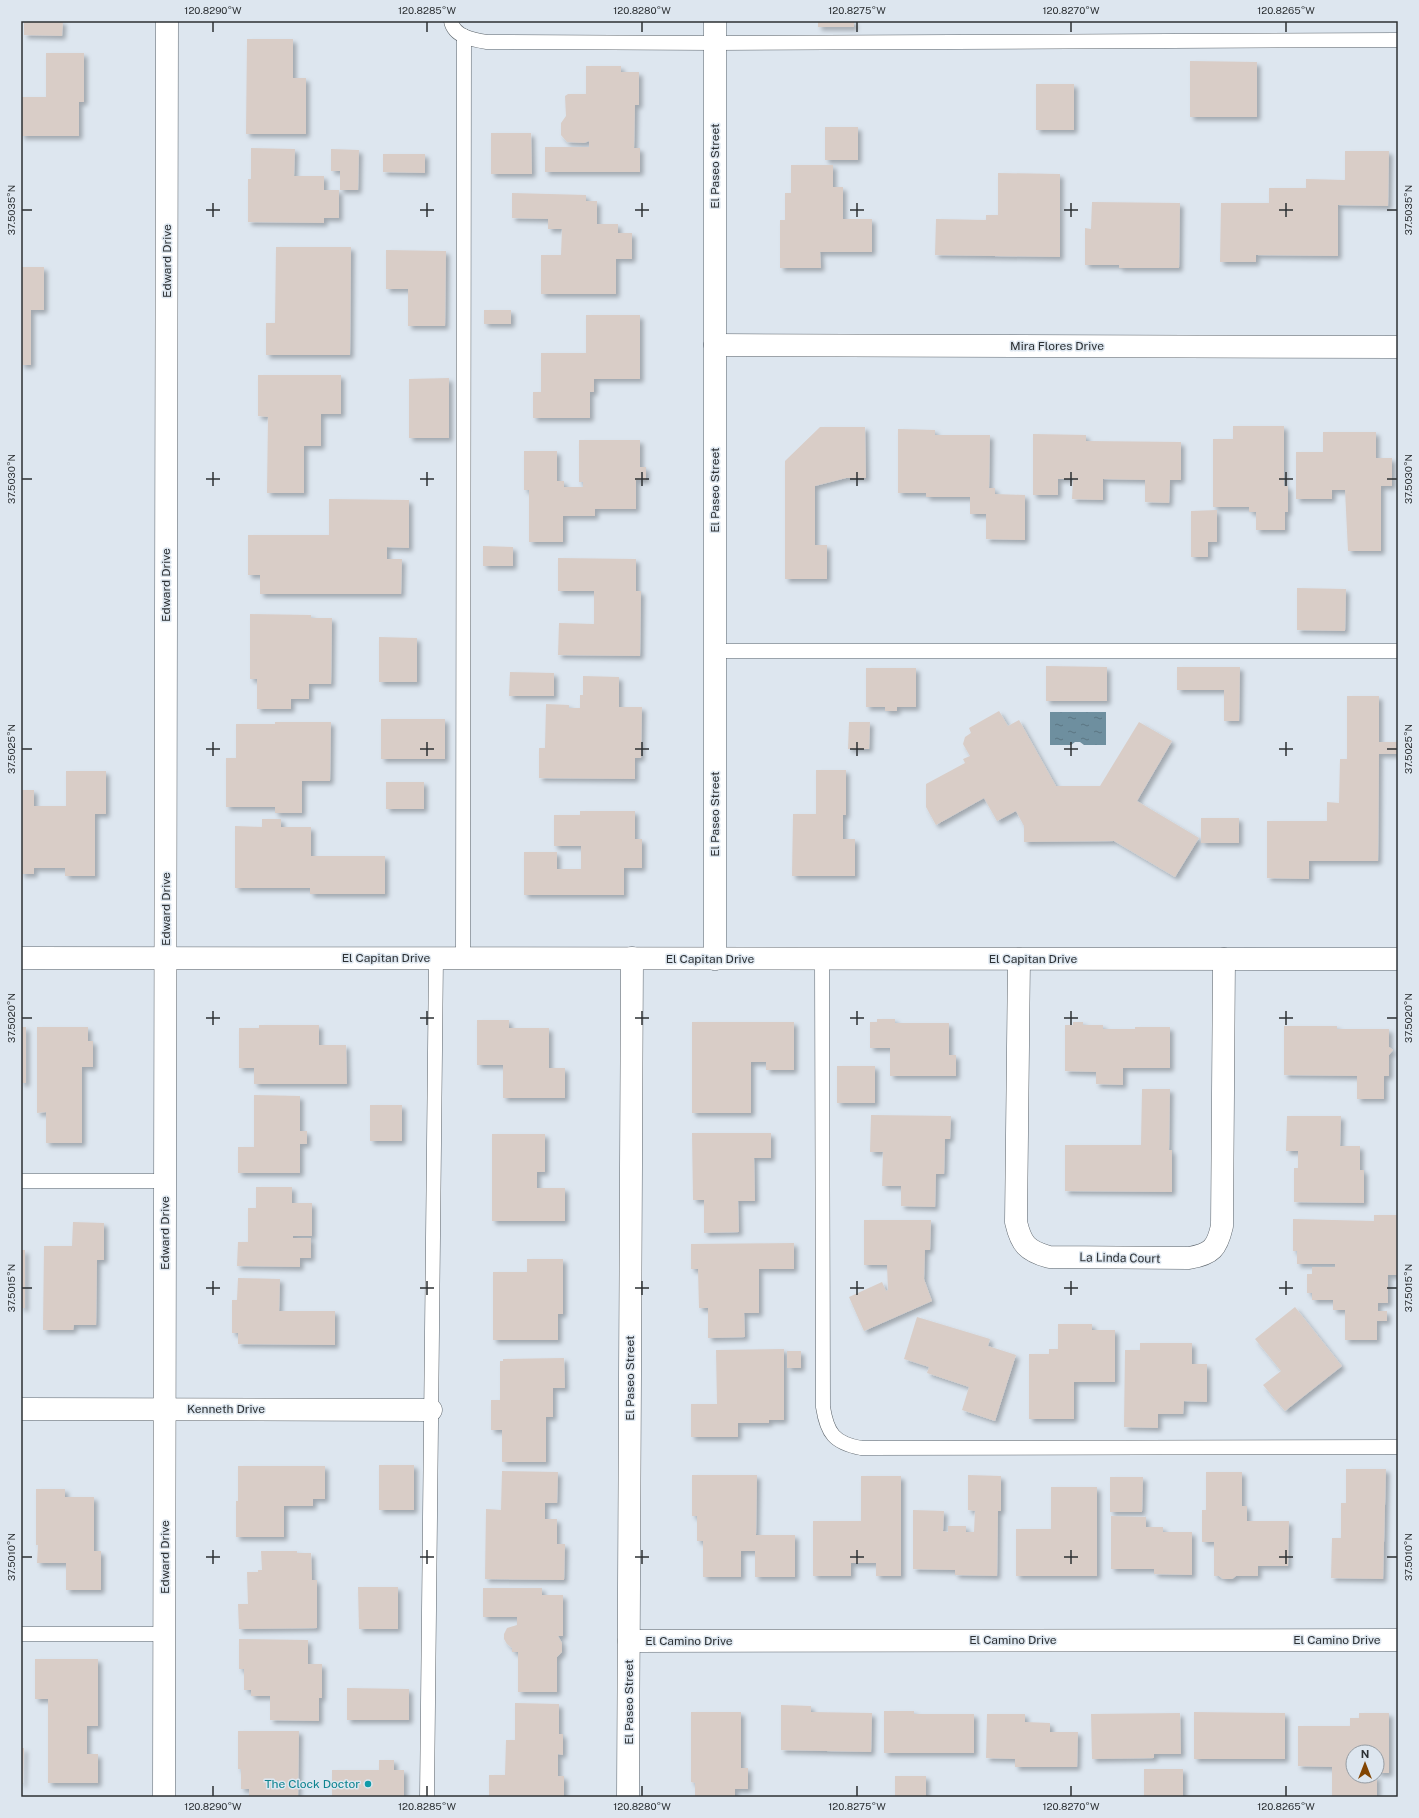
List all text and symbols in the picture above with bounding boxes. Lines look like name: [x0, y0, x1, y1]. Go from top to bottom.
text: 120.8290°W: [184, 4, 242, 16]
text: 120.8285°W: [398, 4, 456, 16]
text: 120.8280°W: [613, 4, 671, 16]
text: 120.8275°W: [828, 4, 886, 16]
text: 120.8270°W: [1043, 4, 1100, 16]
text: 120.8265°W: [1257, 4, 1315, 16]
street label: El Paseo Street: [708, 123, 722, 209]
text: 37.5035°N: [5, 185, 17, 235]
text: 37.5035°N: [1402, 185, 1414, 235]
street label: Edward Drive: [160, 224, 174, 298]
street label: Mira Flores Drive: [1010, 339, 1104, 353]
street label: El Paseo Street: [708, 447, 722, 533]
text: 37.5030°N: [5, 454, 17, 504]
text: 37.5030°N: [1402, 454, 1414, 504]
street label: Edward Drive: [159, 548, 173, 622]
text: 37.5025°N: [5, 724, 17, 774]
text: 37.5025°N: [1402, 724, 1414, 774]
street label: El Paseo Street: [708, 771, 722, 857]
street label: Edward Drive: [159, 872, 173, 946]
street label: El Capitan Drive: [342, 951, 430, 965]
street label: El Capitan Drive: [666, 952, 754, 966]
street label: El Capitan Drive: [989, 952, 1077, 966]
text: 37.5020°N: [5, 993, 17, 1043]
text: 37.5020°N: [1402, 993, 1414, 1043]
street label: Edward Drive: [158, 1196, 172, 1270]
street label: La Linda Court: [1079, 1250, 1161, 1266]
text: 37.5015°N: [5, 1264, 17, 1312]
text: 37.5015°N: [1402, 1264, 1414, 1312]
street label: El Paseo Street: [623, 1335, 637, 1421]
street label: Kenneth Drive: [187, 1402, 265, 1416]
street label: Edward Drive: [158, 1520, 172, 1594]
text: 37.5010°N: [5, 1533, 17, 1581]
text: 37.5010°N: [1402, 1533, 1414, 1581]
street label: El Camino Drive: [969, 1633, 1057, 1647]
street label: El Camino Drive: [1293, 1633, 1381, 1647]
street label: El Camino Drive: [645, 1634, 733, 1648]
street label: El Paseo Street: [622, 1659, 636, 1745]
north arrow: [1345, 1744, 1385, 1784]
text: N: [1361, 1748, 1369, 1760]
place label: The Clock Doctor: [265, 1777, 360, 1791]
marker: The Clock Doctor: [363, 1779, 373, 1789]
text: 120.8290°W: [184, 1800, 242, 1812]
text: 120.8285°W: [398, 1800, 456, 1812]
text: 120.8280°W: [613, 1800, 671, 1812]
text: 120.8275°W: [828, 1800, 886, 1812]
text: 120.8270°W: [1043, 1800, 1100, 1812]
text: 120.8265°W: [1257, 1800, 1315, 1812]

